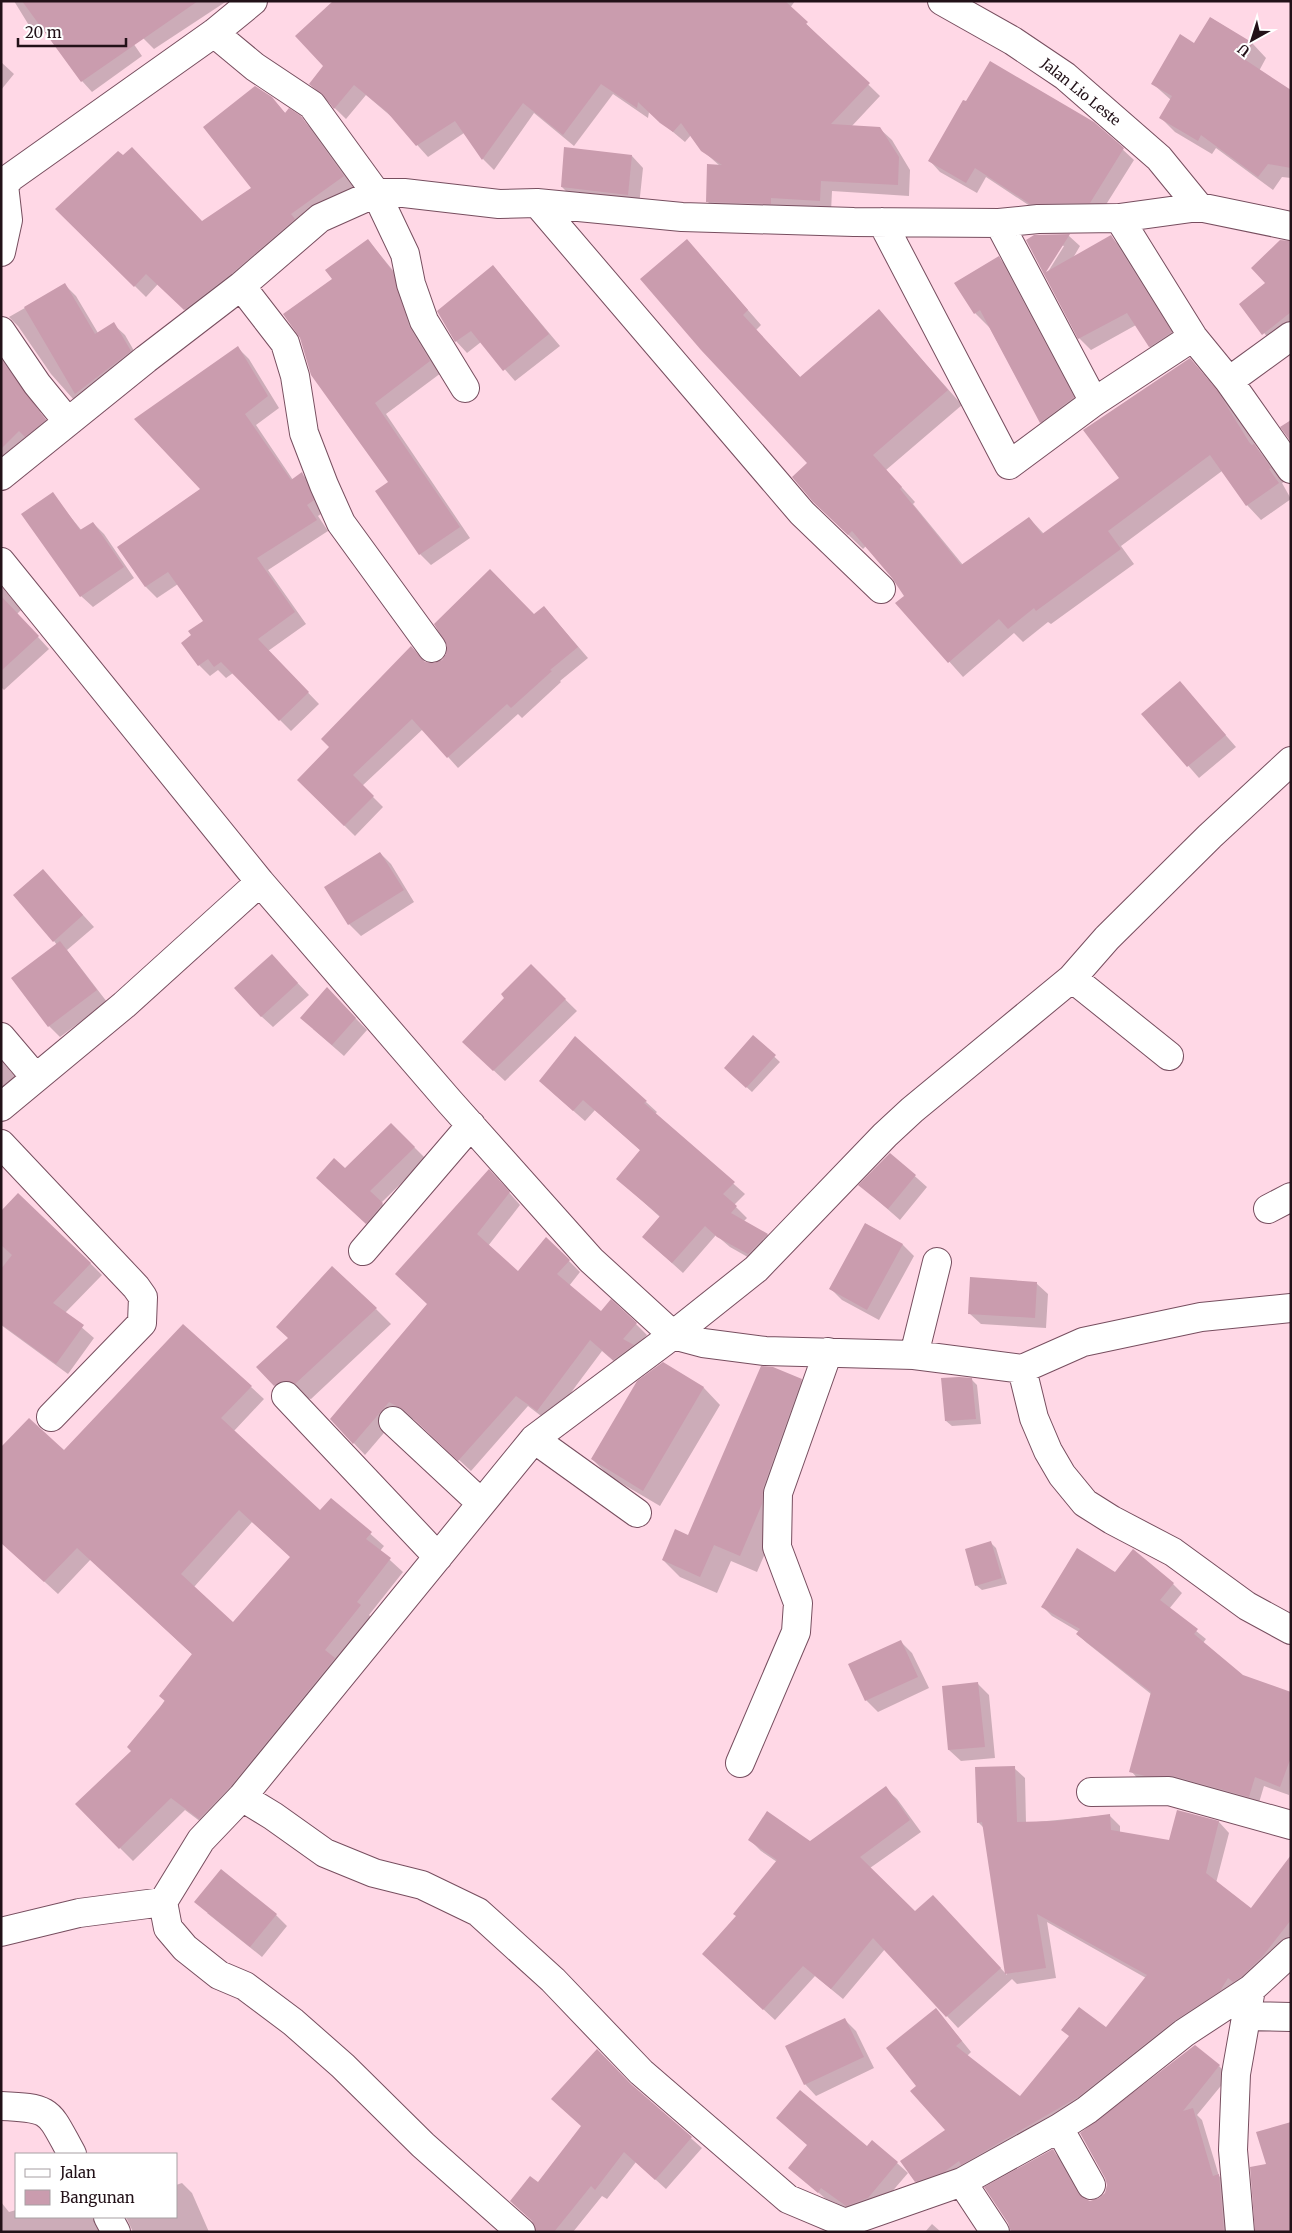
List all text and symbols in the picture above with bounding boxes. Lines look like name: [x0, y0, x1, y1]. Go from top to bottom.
scale bar: [18, 15, 125, 47]
north arrow: [1227, 15, 1277, 65]
text: 20 m: [25, 23, 62, 42]
text: U: [1234, 39, 1254, 60]
street label: Jalan Lio Leste: [1037, 54, 1124, 130]
legend: [15, 2153, 178, 2218]
text: Jalan: [59, 2163, 96, 2182]
text: Bangunan: [60, 2188, 135, 2207]

